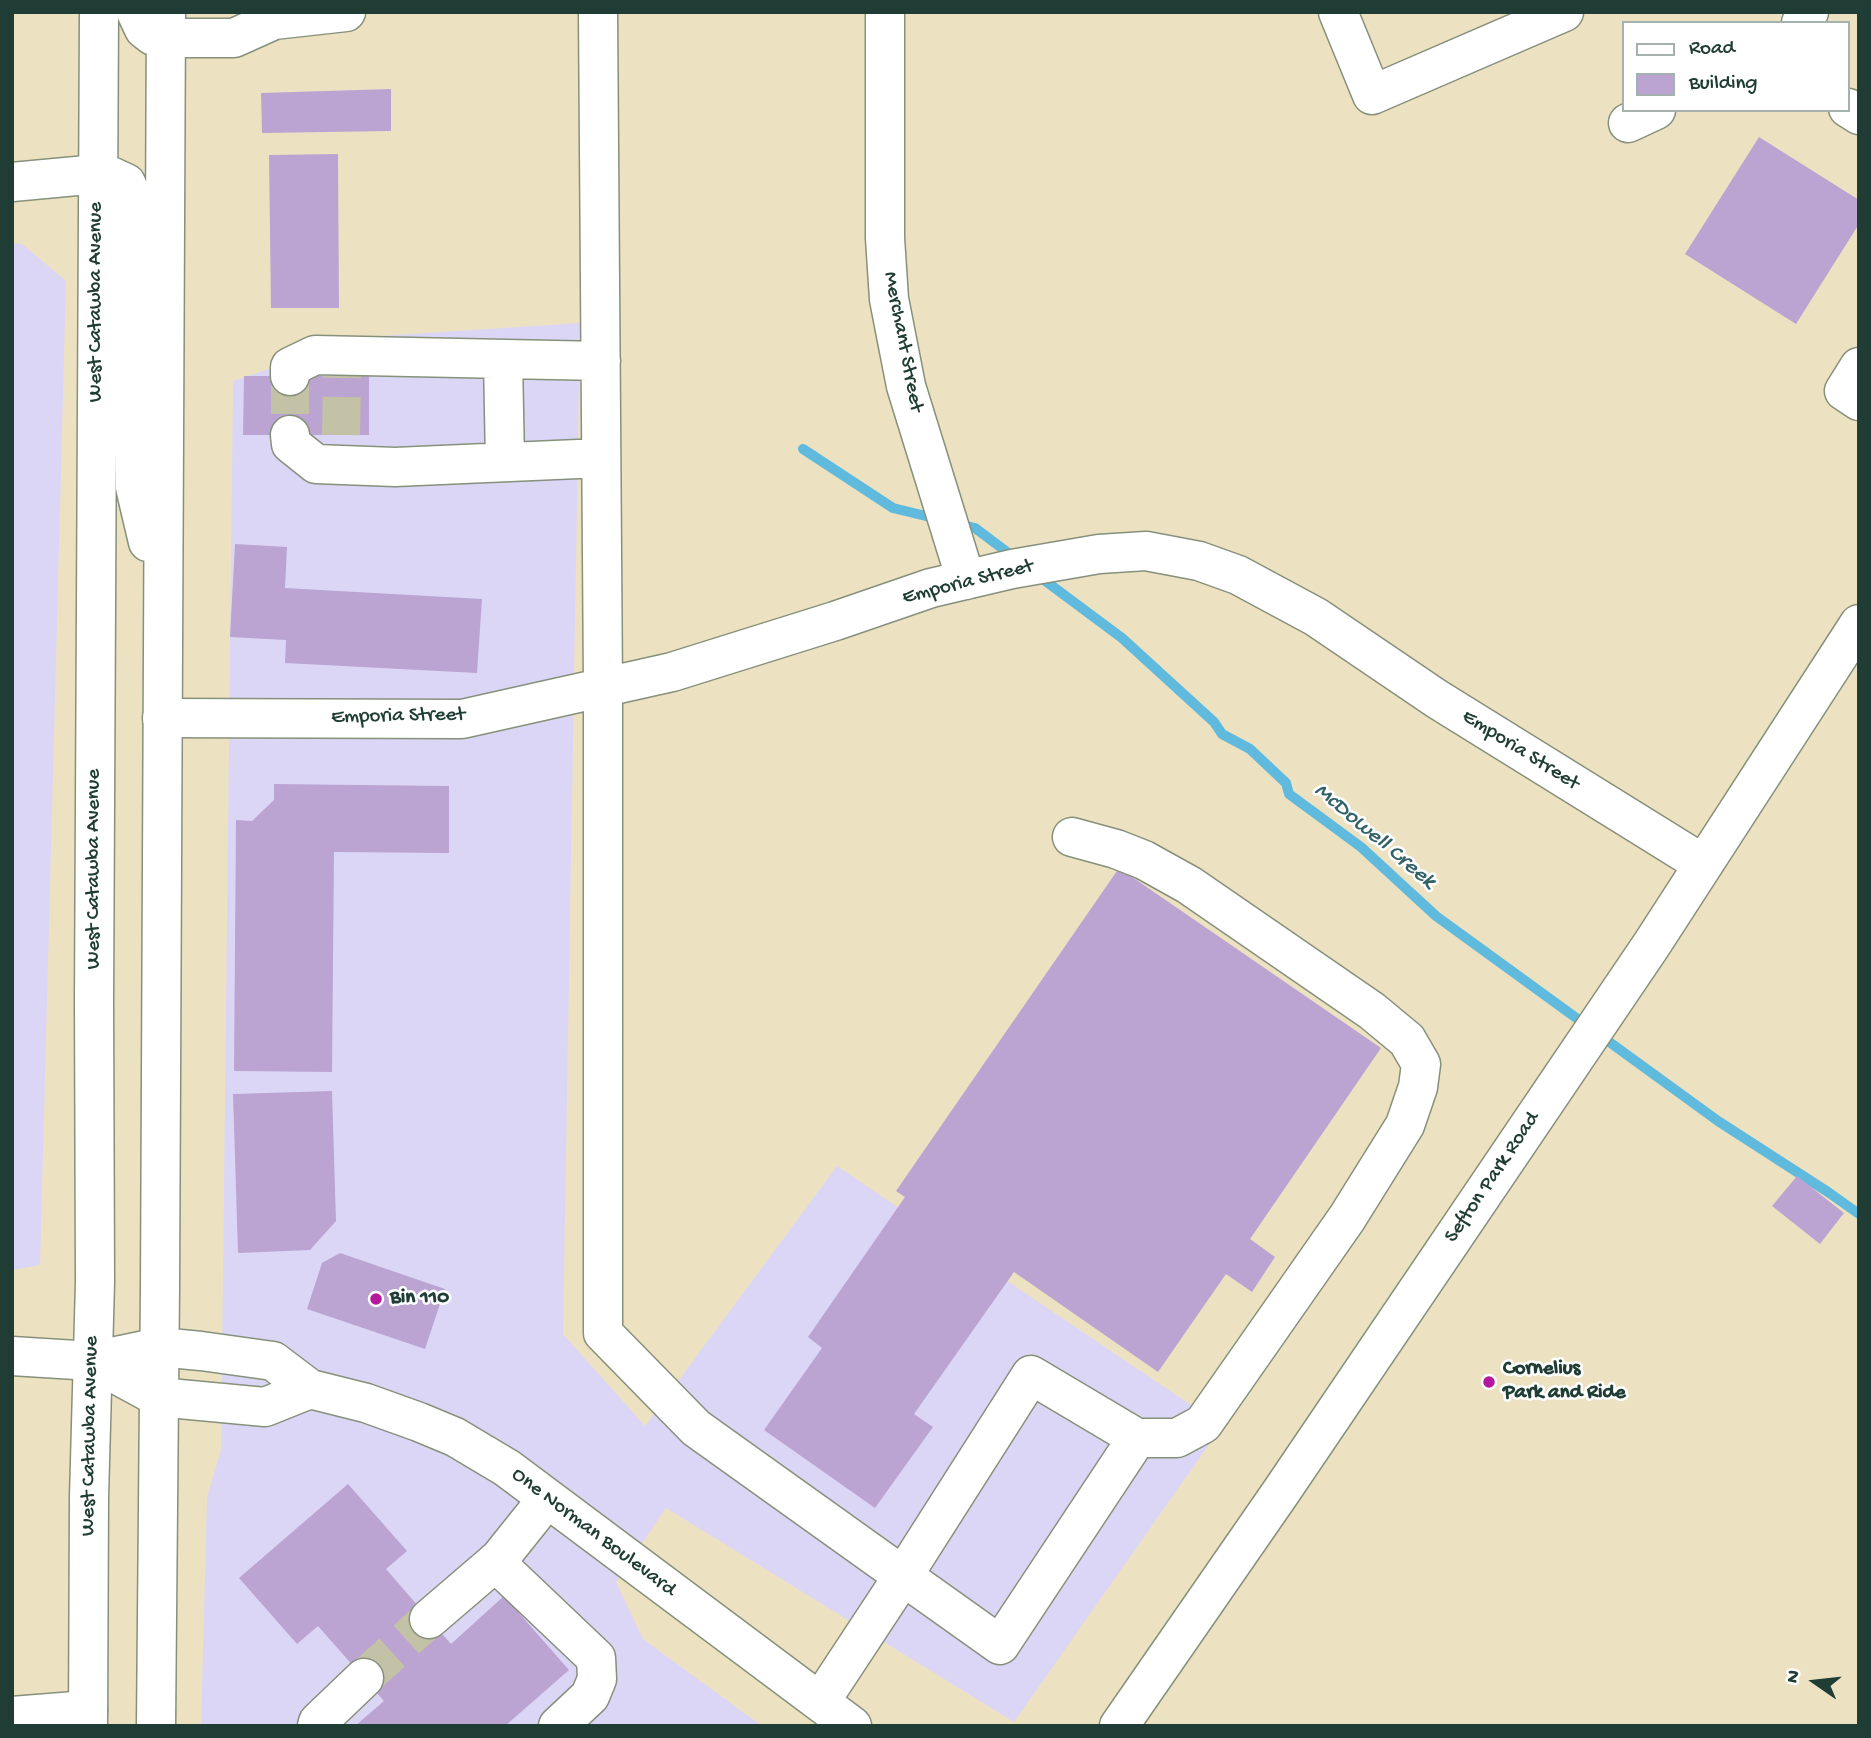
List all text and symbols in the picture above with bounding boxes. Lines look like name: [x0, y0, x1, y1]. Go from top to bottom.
legend: [1622, 21, 1850, 112]
text: Road: [1689, 37, 1735, 62]
text: Building: [1689, 72, 1758, 97]
street label: West Catawba Avenue: [84, 202, 110, 402]
street label: Merchant Street: [876, 270, 928, 414]
street label: Emporia Street: [900, 555, 1036, 611]
street label: Emporia Street: [331, 703, 465, 731]
street label: Emporia Street: [1457, 705, 1583, 797]
street label: West Catawba Avenue: [82, 769, 108, 969]
water label: McDowell Creek: [1307, 778, 1441, 896]
street label: Sefton Park Road: [1440, 1108, 1546, 1248]
place label: Bin 110: [390, 1286, 449, 1312]
marker: Bin 110: [368, 1291, 384, 1307]
street label: West Catawba Avenue: [77, 1336, 105, 1536]
place label: Cornelius Park and Ride: [1503, 1357, 1626, 1407]
marker: Cornelius Park and Ride: [1481, 1374, 1497, 1390]
street label: One Norman Boulevard: [506, 1463, 680, 1603]
north arrow: [1780, 1647, 1850, 1717]
text: N: [1781, 1668, 1807, 1686]

